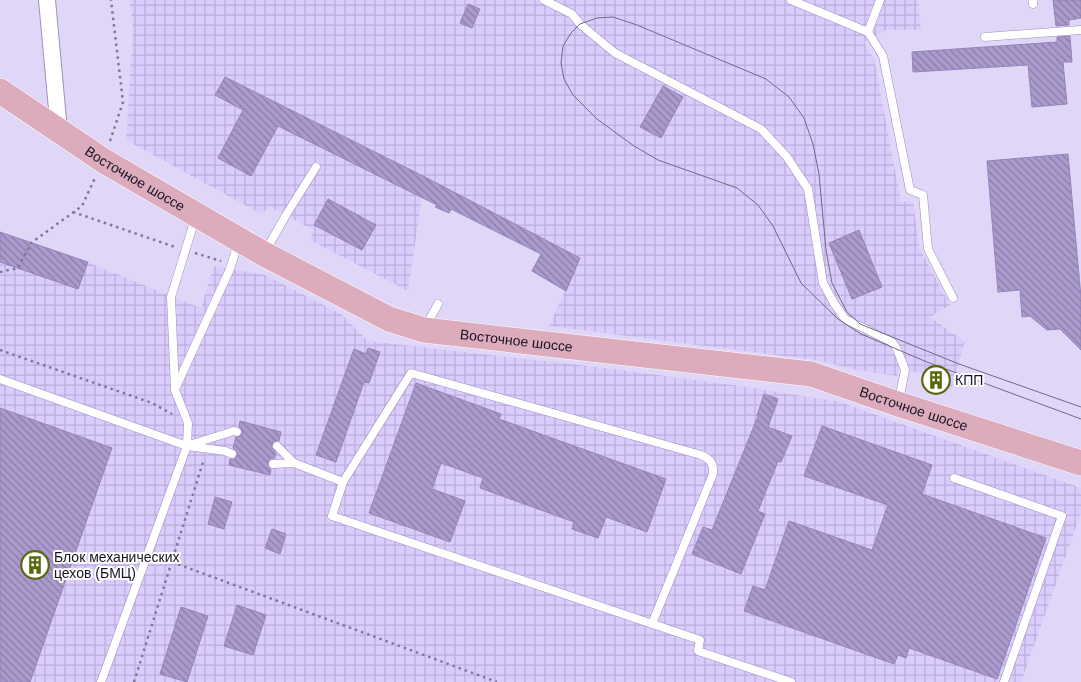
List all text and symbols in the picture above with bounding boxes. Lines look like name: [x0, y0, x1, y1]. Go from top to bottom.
street label: Восточное шоссе: [82, 143, 188, 214]
street label: Восточное шоссе: [459, 326, 574, 355]
building icon: КПП: [921, 365, 951, 395]
place label: КПП: [955, 372, 983, 388]
street label: Восточное шоссе: [857, 383, 970, 434]
place label: Блок механических цехов (БМЦ): [54, 549, 179, 581]
building icon: Блок механических цехов (БМЦ): [20, 550, 50, 580]

